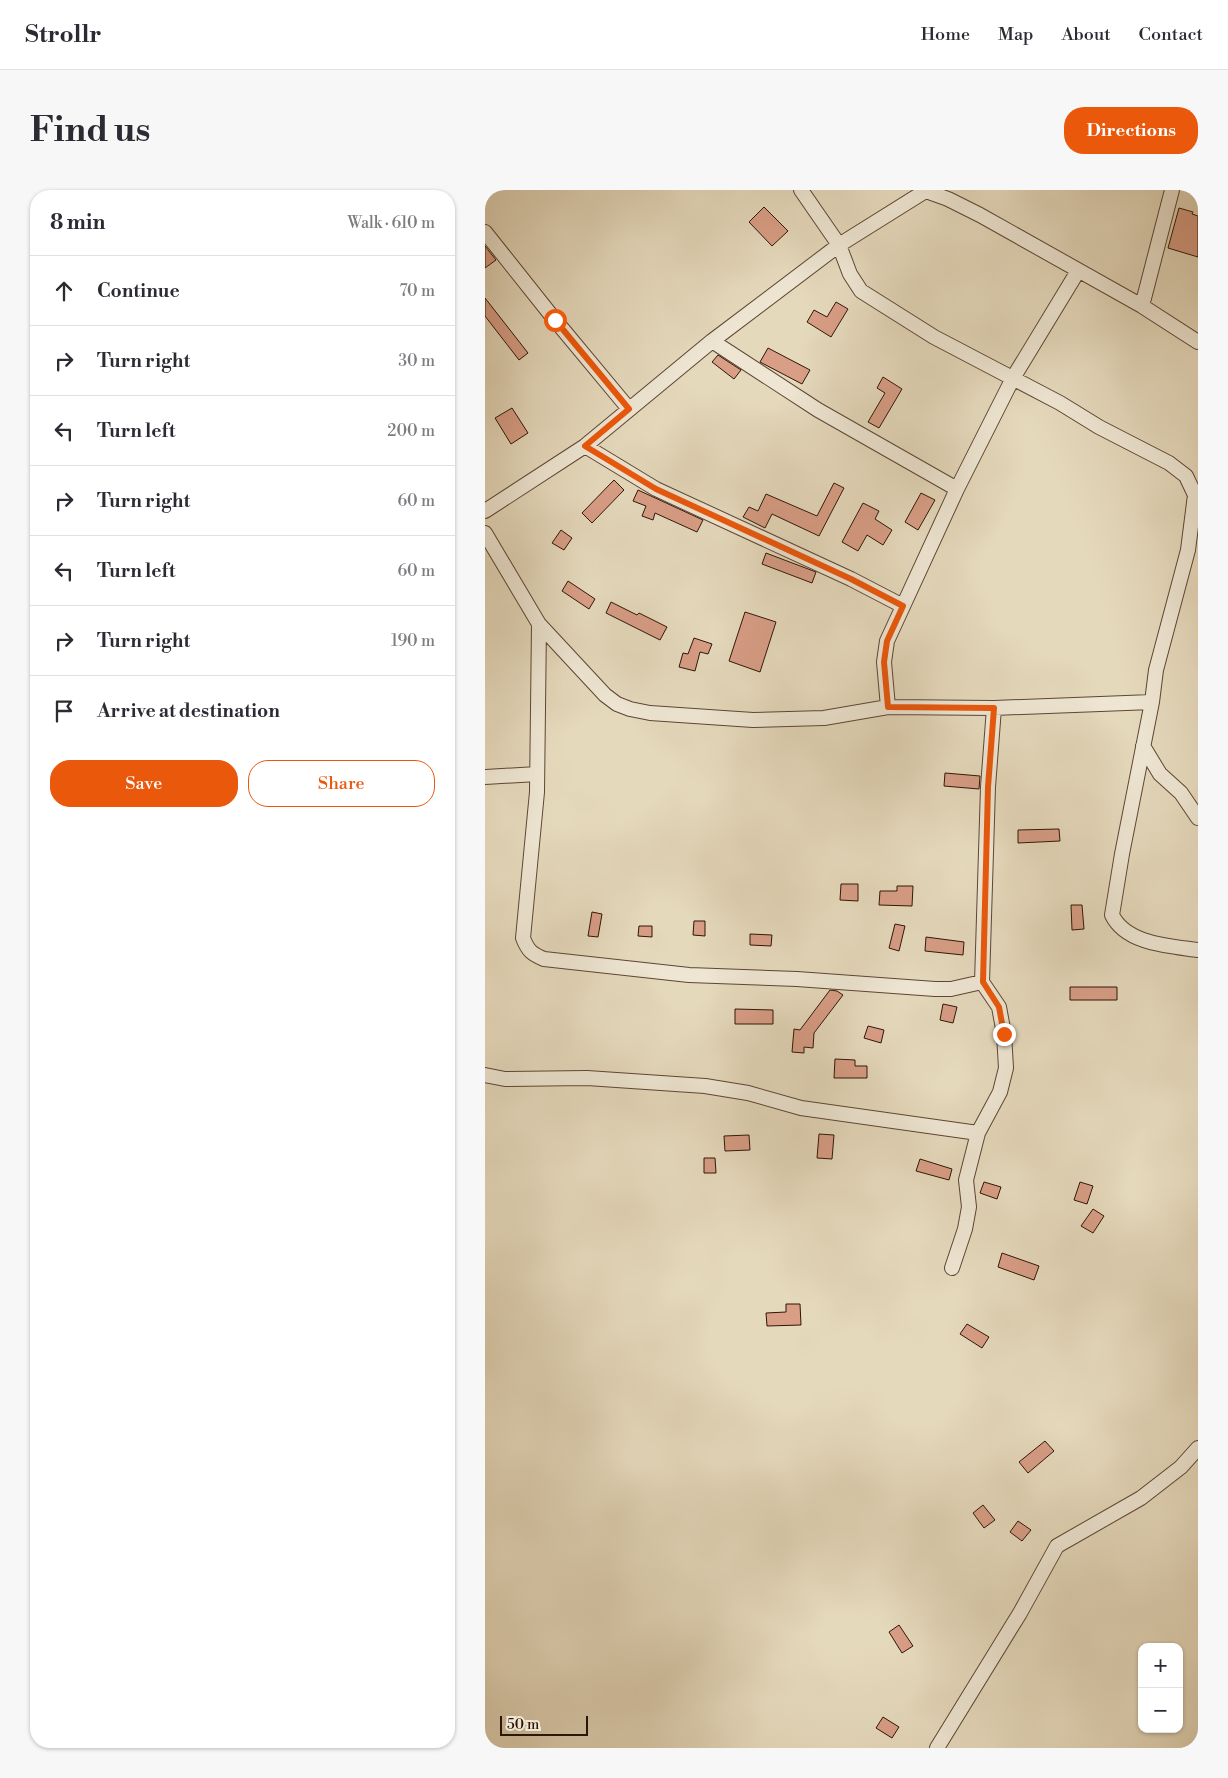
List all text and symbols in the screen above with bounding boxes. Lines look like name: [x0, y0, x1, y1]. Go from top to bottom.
text: Strollr: [25, 20, 101, 50]
text: Home: [921, 23, 970, 46]
text: Map: [998, 23, 1034, 46]
text: About: [1062, 23, 1111, 46]
text: Contact: [1139, 23, 1203, 46]
button: Directions: [1064, 107, 1198, 154]
text: Find us: [30, 109, 150, 152]
text: 8 min: [50, 210, 105, 236]
text: Walk · 610 m: [348, 213, 435, 233]
icon: ahead: [50, 277, 78, 305]
text: Continue: [97, 279, 180, 303]
text: 70 m: [399, 281, 435, 301]
route start: [544, 309, 567, 332]
icon: right: [50, 347, 78, 375]
text: Turn right: [97, 349, 190, 373]
text: 30 m: [398, 351, 435, 371]
icon: left: [50, 417, 78, 445]
text: Turn left: [97, 419, 176, 443]
text: 200 m: [387, 421, 435, 441]
icon: right: [50, 487, 78, 515]
text: Turn right: [97, 489, 190, 513]
text: 60 m: [397, 491, 435, 511]
icon: left: [50, 557, 78, 585]
text: Turn left: [97, 559, 176, 583]
text: 60 m: [397, 561, 435, 581]
icon: right: [50, 627, 78, 655]
text: Turn right: [97, 629, 190, 653]
text: 190 m: [391, 631, 435, 651]
icon: arrive: [50, 697, 78, 725]
text: Arrive at destination: [97, 699, 280, 723]
button: Save: [50, 760, 238, 807]
button: Share: [248, 760, 435, 807]
route end: [993, 1023, 1016, 1046]
map controls: [1138, 1643, 1183, 1733]
button: +: [1138, 1643, 1183, 1688]
button: −: [1138, 1688, 1183, 1733]
scale bar: [500, 1713, 587, 1736]
text: 50 m: [507, 1716, 539, 1734]

